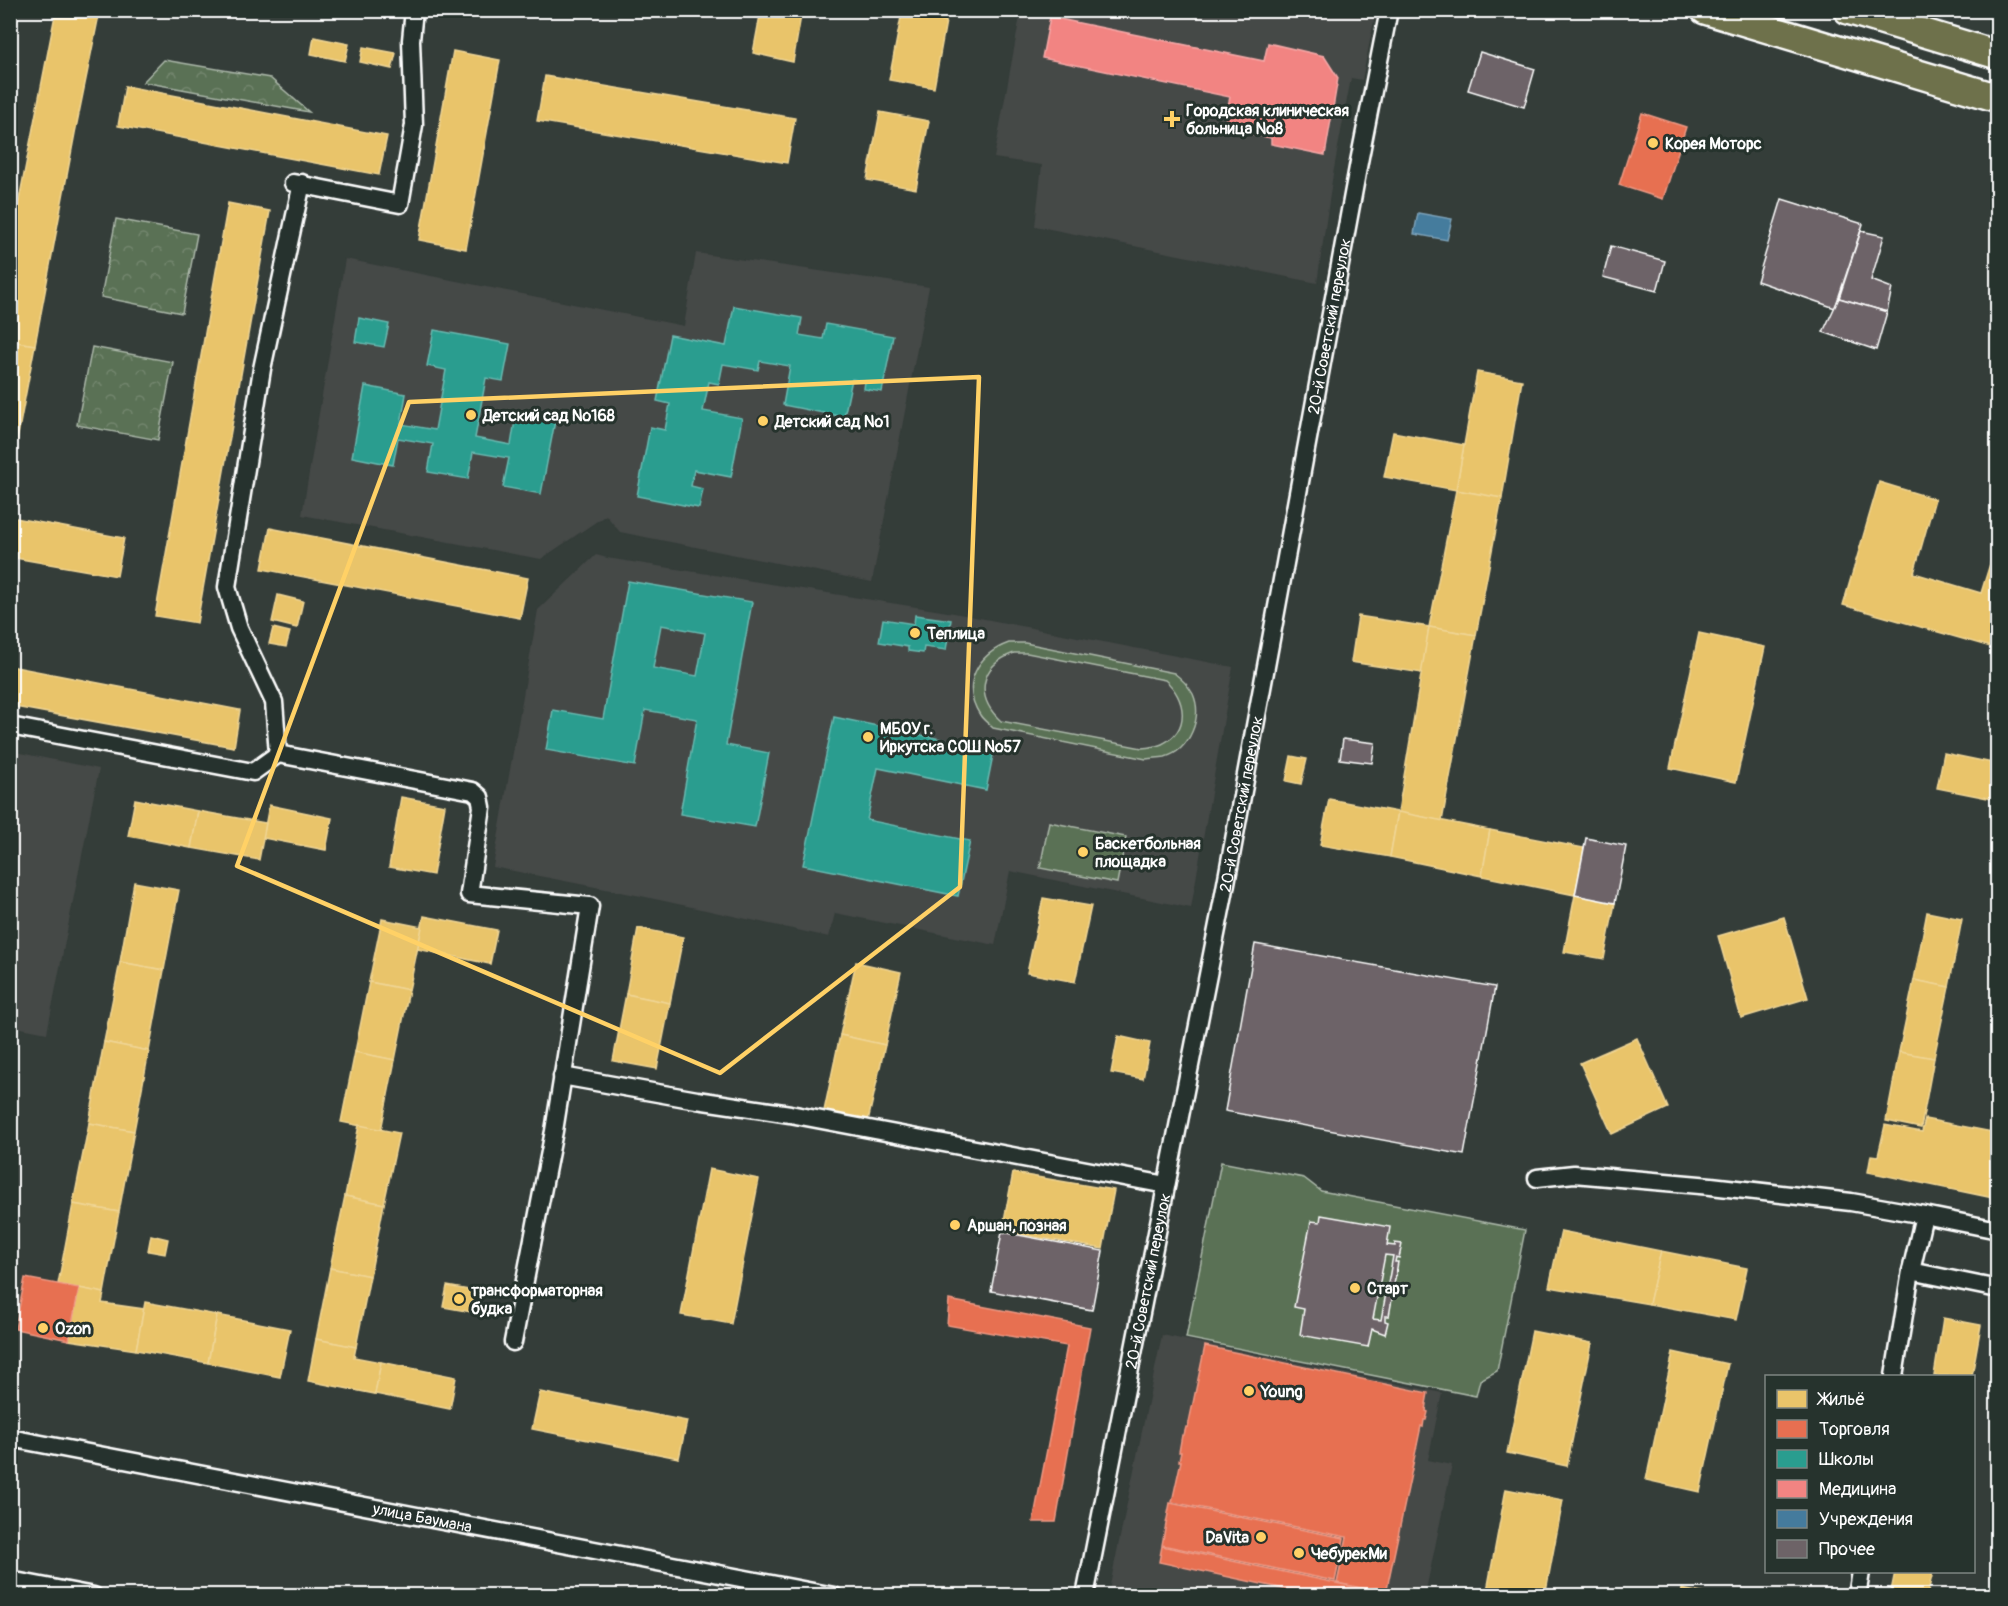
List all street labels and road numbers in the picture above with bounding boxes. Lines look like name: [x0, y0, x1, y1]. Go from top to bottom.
street label: 20-й Советский переулок: [1304, 237, 1356, 416]
street label: 20-й Советский переулок: [1216, 715, 1268, 894]
street label: 20-й Советский переулок: [1121, 1192, 1175, 1371]
street label: улица Баумана: [370, 1499, 474, 1537]

